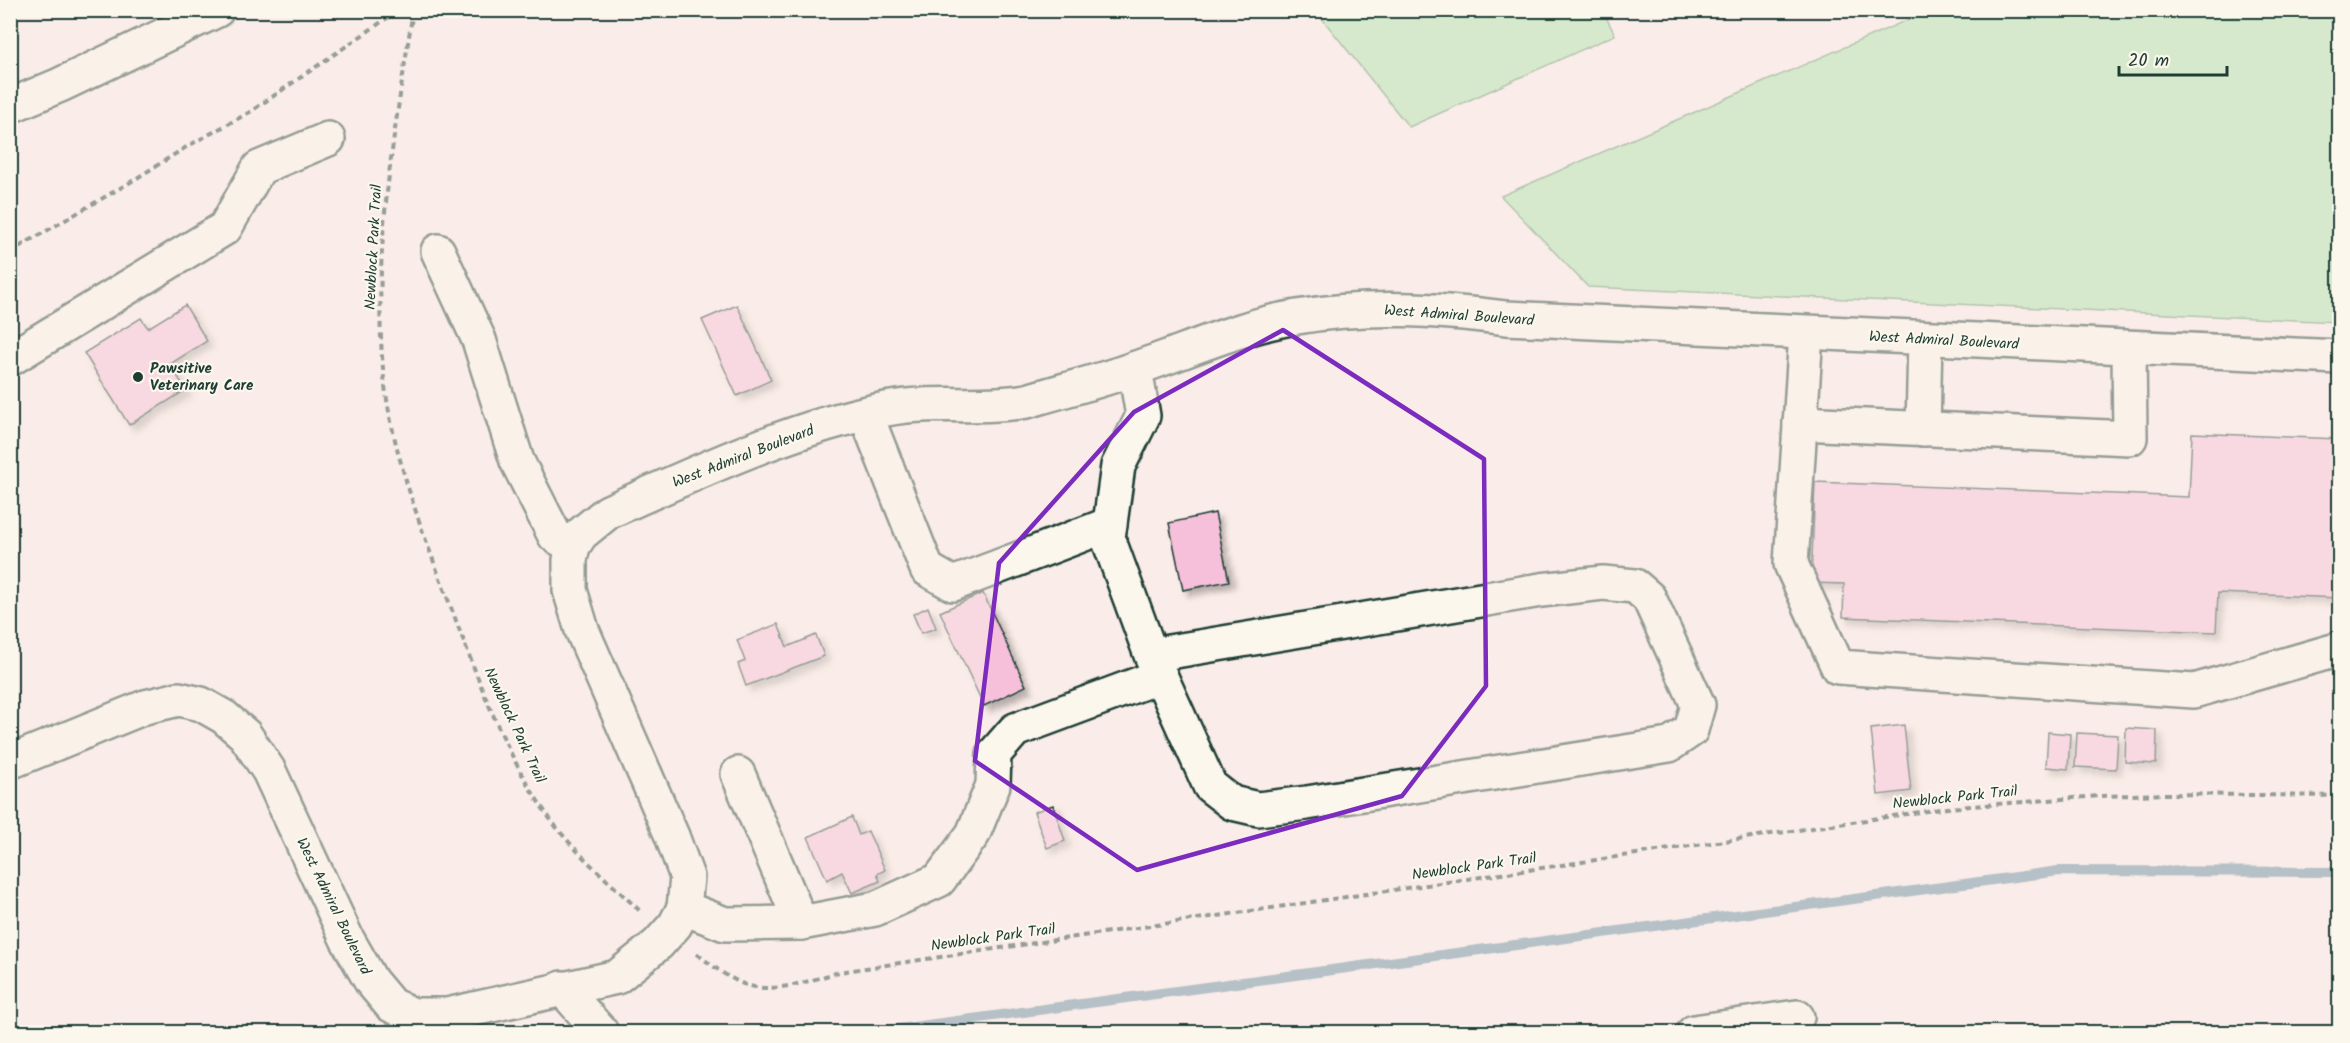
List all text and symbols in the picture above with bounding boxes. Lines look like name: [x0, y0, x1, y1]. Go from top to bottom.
scale bar: [2119, 39, 2227, 77]
text: 20 m: [2128, 47, 2169, 76]
street label: Newblock Park Trail: [359, 183, 389, 310]
street label: West Admiral Boulevard: [1383, 299, 1535, 333]
street label: West Admiral Boulevard: [1868, 325, 2020, 357]
place label: Pawsitive Veterinary Care: [150, 357, 254, 398]
marker: Pawsitive Veterinary Care: [131, 370, 145, 384]
street label: West Admiral Boulevard: [669, 419, 818, 495]
street label: Newblock Park Trail: [477, 663, 552, 788]
street label: Newblock Park Trail: [1891, 779, 2019, 816]
street label: West Admiral Boulevard: [289, 834, 377, 980]
street label: Newblock Park Trail: [1410, 846, 1538, 888]
street label: Newblock Park Trail: [929, 917, 1057, 959]

